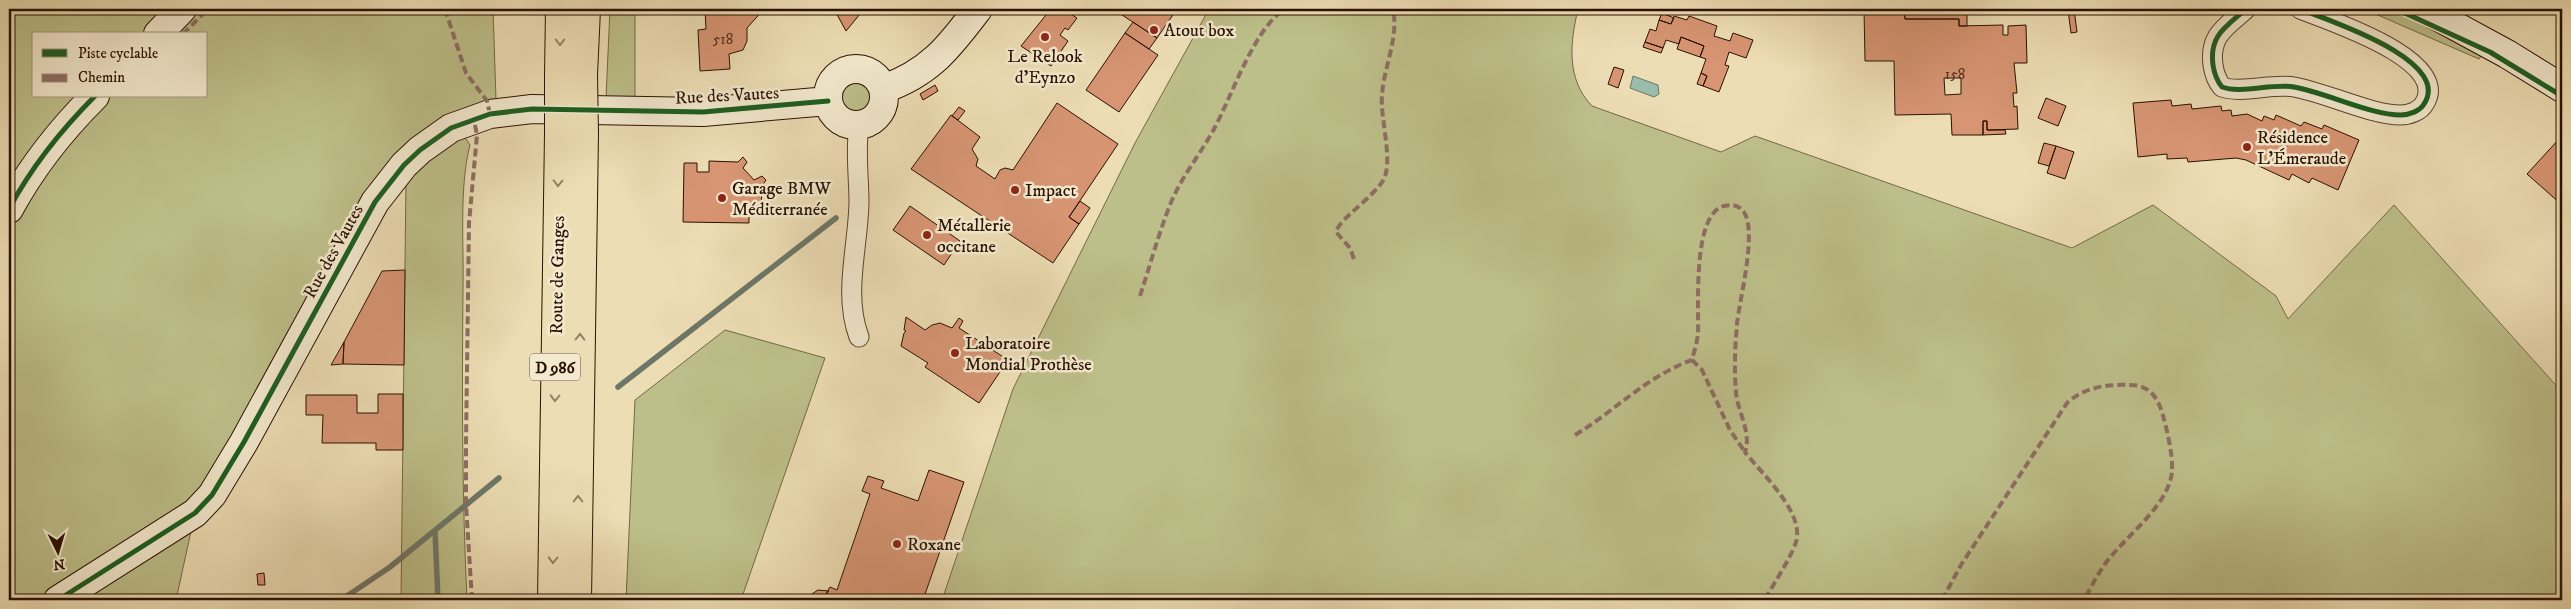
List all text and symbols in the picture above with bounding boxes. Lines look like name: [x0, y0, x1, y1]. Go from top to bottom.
place label: Atout box: [1164, 20, 1234, 42]
marker: Atout box: [1148, 24, 1160, 36]
house number: 518: [713, 30, 733, 49]
marker: Le Relook d'Eynzo: [1039, 31, 1051, 43]
legend: [32, 32, 208, 98]
one-way arrow: [555, 39, 565, 47]
text: Piste cyclable: [78, 44, 158, 63]
place label: Le Relook d'Eynzo: [1007, 46, 1083, 89]
house number: 158: [1945, 65, 1965, 84]
text: Chemin: [78, 68, 125, 87]
street label: Rue des Vautes: [674, 82, 780, 110]
place label: Résidence L'Émeraude: [2257, 127, 2346, 170]
marker: Résidence L'Émeraude: [2241, 141, 2253, 153]
place label: Garage BMW Méditerranée: [732, 178, 831, 221]
one-way arrow: [553, 180, 563, 187]
place label: Impact: [1025, 180, 1076, 202]
marker: Impact: [1009, 184, 1021, 196]
marker: Garage BMW Méditerranée: [716, 192, 728, 204]
street label: Rue des Vautes: [299, 201, 369, 302]
place label: Métallerie occitane: [937, 215, 1011, 258]
street label: Route de Ganges: [546, 216, 570, 334]
marker: Métallerie occitane: [921, 229, 933, 241]
one-way arrow: [575, 332, 585, 340]
place label: Laboratoire Mondial Prothèse: [965, 333, 1092, 376]
marker: Laboratoire Mondial Prothèse: [949, 347, 961, 359]
road number: D 986: [530, 354, 580, 381]
one-way arrow: [550, 394, 560, 402]
one-way arrow: [573, 495, 583, 502]
north arrow: [32, 526, 82, 576]
place label: Roxane: [907, 534, 961, 556]
marker: Roxane: [891, 538, 903, 550]
text: N: [52, 554, 66, 573]
one-way arrow: [548, 557, 558, 565]

